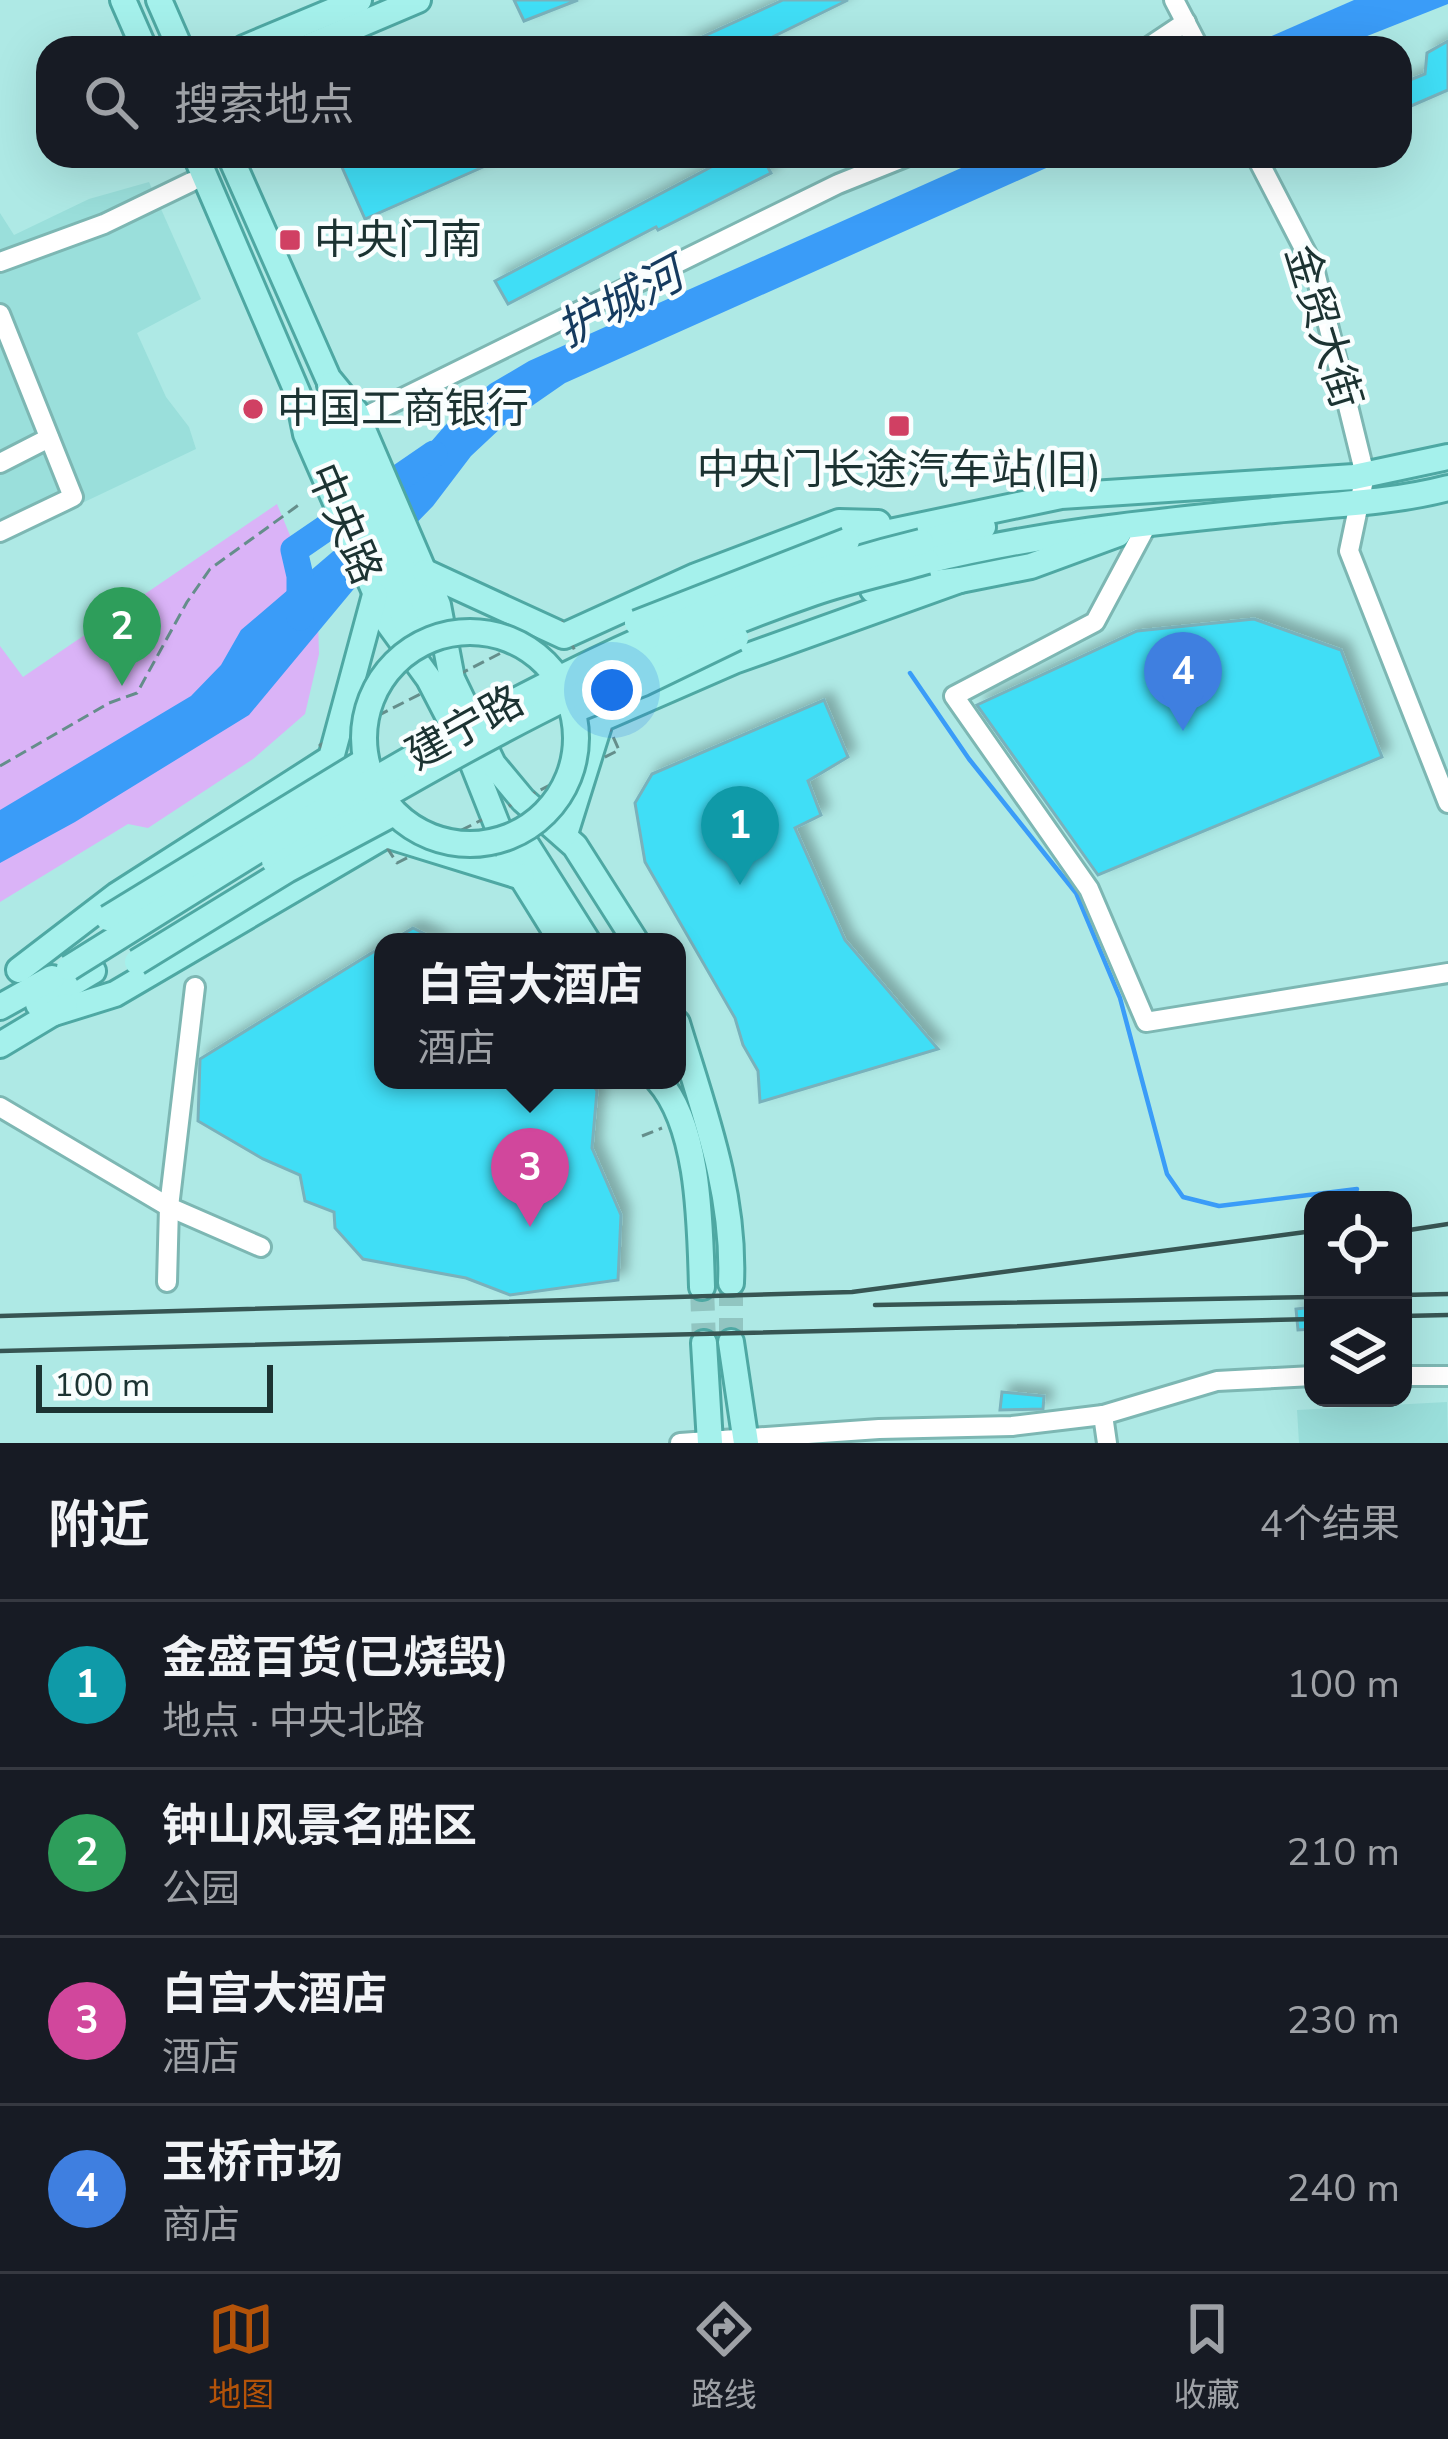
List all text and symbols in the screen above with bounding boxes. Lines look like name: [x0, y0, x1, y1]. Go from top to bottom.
search box: [36, 36, 1412, 168]
icon: search: [78, 69, 144, 135]
text: 搜索地点: [174, 75, 354, 136]
place label: 中央门南: [314, 212, 482, 269]
marker: 中央门南: [277, 227, 303, 253]
street label: 金贸大街: [1271, 238, 1375, 416]
water label: 护城河: [546, 241, 701, 362]
place label: 中国工商银行: [277, 381, 529, 438]
marker: 中国工商银行: [240, 396, 266, 422]
marker: 中央门长途汽车站(旧): [886, 413, 912, 439]
place label: 中央门长途汽车站(旧): [697, 442, 1101, 499]
street label: 中央路: [293, 455, 395, 593]
pin: 2: [83, 587, 161, 686]
pin: 4: [1144, 632, 1222, 731]
your location: [582, 660, 642, 720]
street label: 建宁路: [396, 673, 534, 783]
pin: 1: [701, 786, 779, 885]
popup: [374, 933, 686, 1089]
text: 白宫大酒店: [417, 955, 643, 1016]
text: 酒店: [417, 1022, 496, 1075]
pin: 3: [491, 1128, 569, 1227]
map controls: [1304, 1191, 1412, 1407]
button: locate: [1304, 1191, 1412, 1299]
button: layers: [1304, 1299, 1412, 1407]
scale bar: [36, 1359, 273, 1412]
text: 100 m: [54, 1363, 150, 1408]
text: 附近: [48, 1490, 150, 1560]
text: 4个结果: [1260, 1498, 1400, 1551]
text: 金盛百货(已烧毁): [162, 1628, 509, 1689]
text: 1: [75, 1658, 99, 1711]
text: 100 m: [1286, 1658, 1400, 1711]
text: 地点 · 中央北路: [162, 1695, 425, 1748]
text: 钟山风景名胜区: [162, 1796, 477, 1857]
text: 2: [75, 1826, 99, 1879]
text: 210 m: [1286, 1826, 1400, 1879]
text: 公园: [162, 1863, 240, 1916]
text: 白宫大酒店: [162, 1964, 387, 2025]
text: 3: [75, 1994, 99, 2047]
text: 230 m: [1286, 1994, 1400, 2047]
text: 酒店: [162, 2031, 240, 2084]
text: 玉桥市场: [162, 2132, 342, 2193]
text: 4: [75, 2162, 99, 2215]
text: 240 m: [1286, 2162, 1400, 2215]
text: 商店: [162, 2199, 240, 2252]
tab: 地图: [208, 2296, 274, 2418]
tab: 路线: [691, 2296, 757, 2418]
tab: 收藏: [1174, 2296, 1240, 2418]

